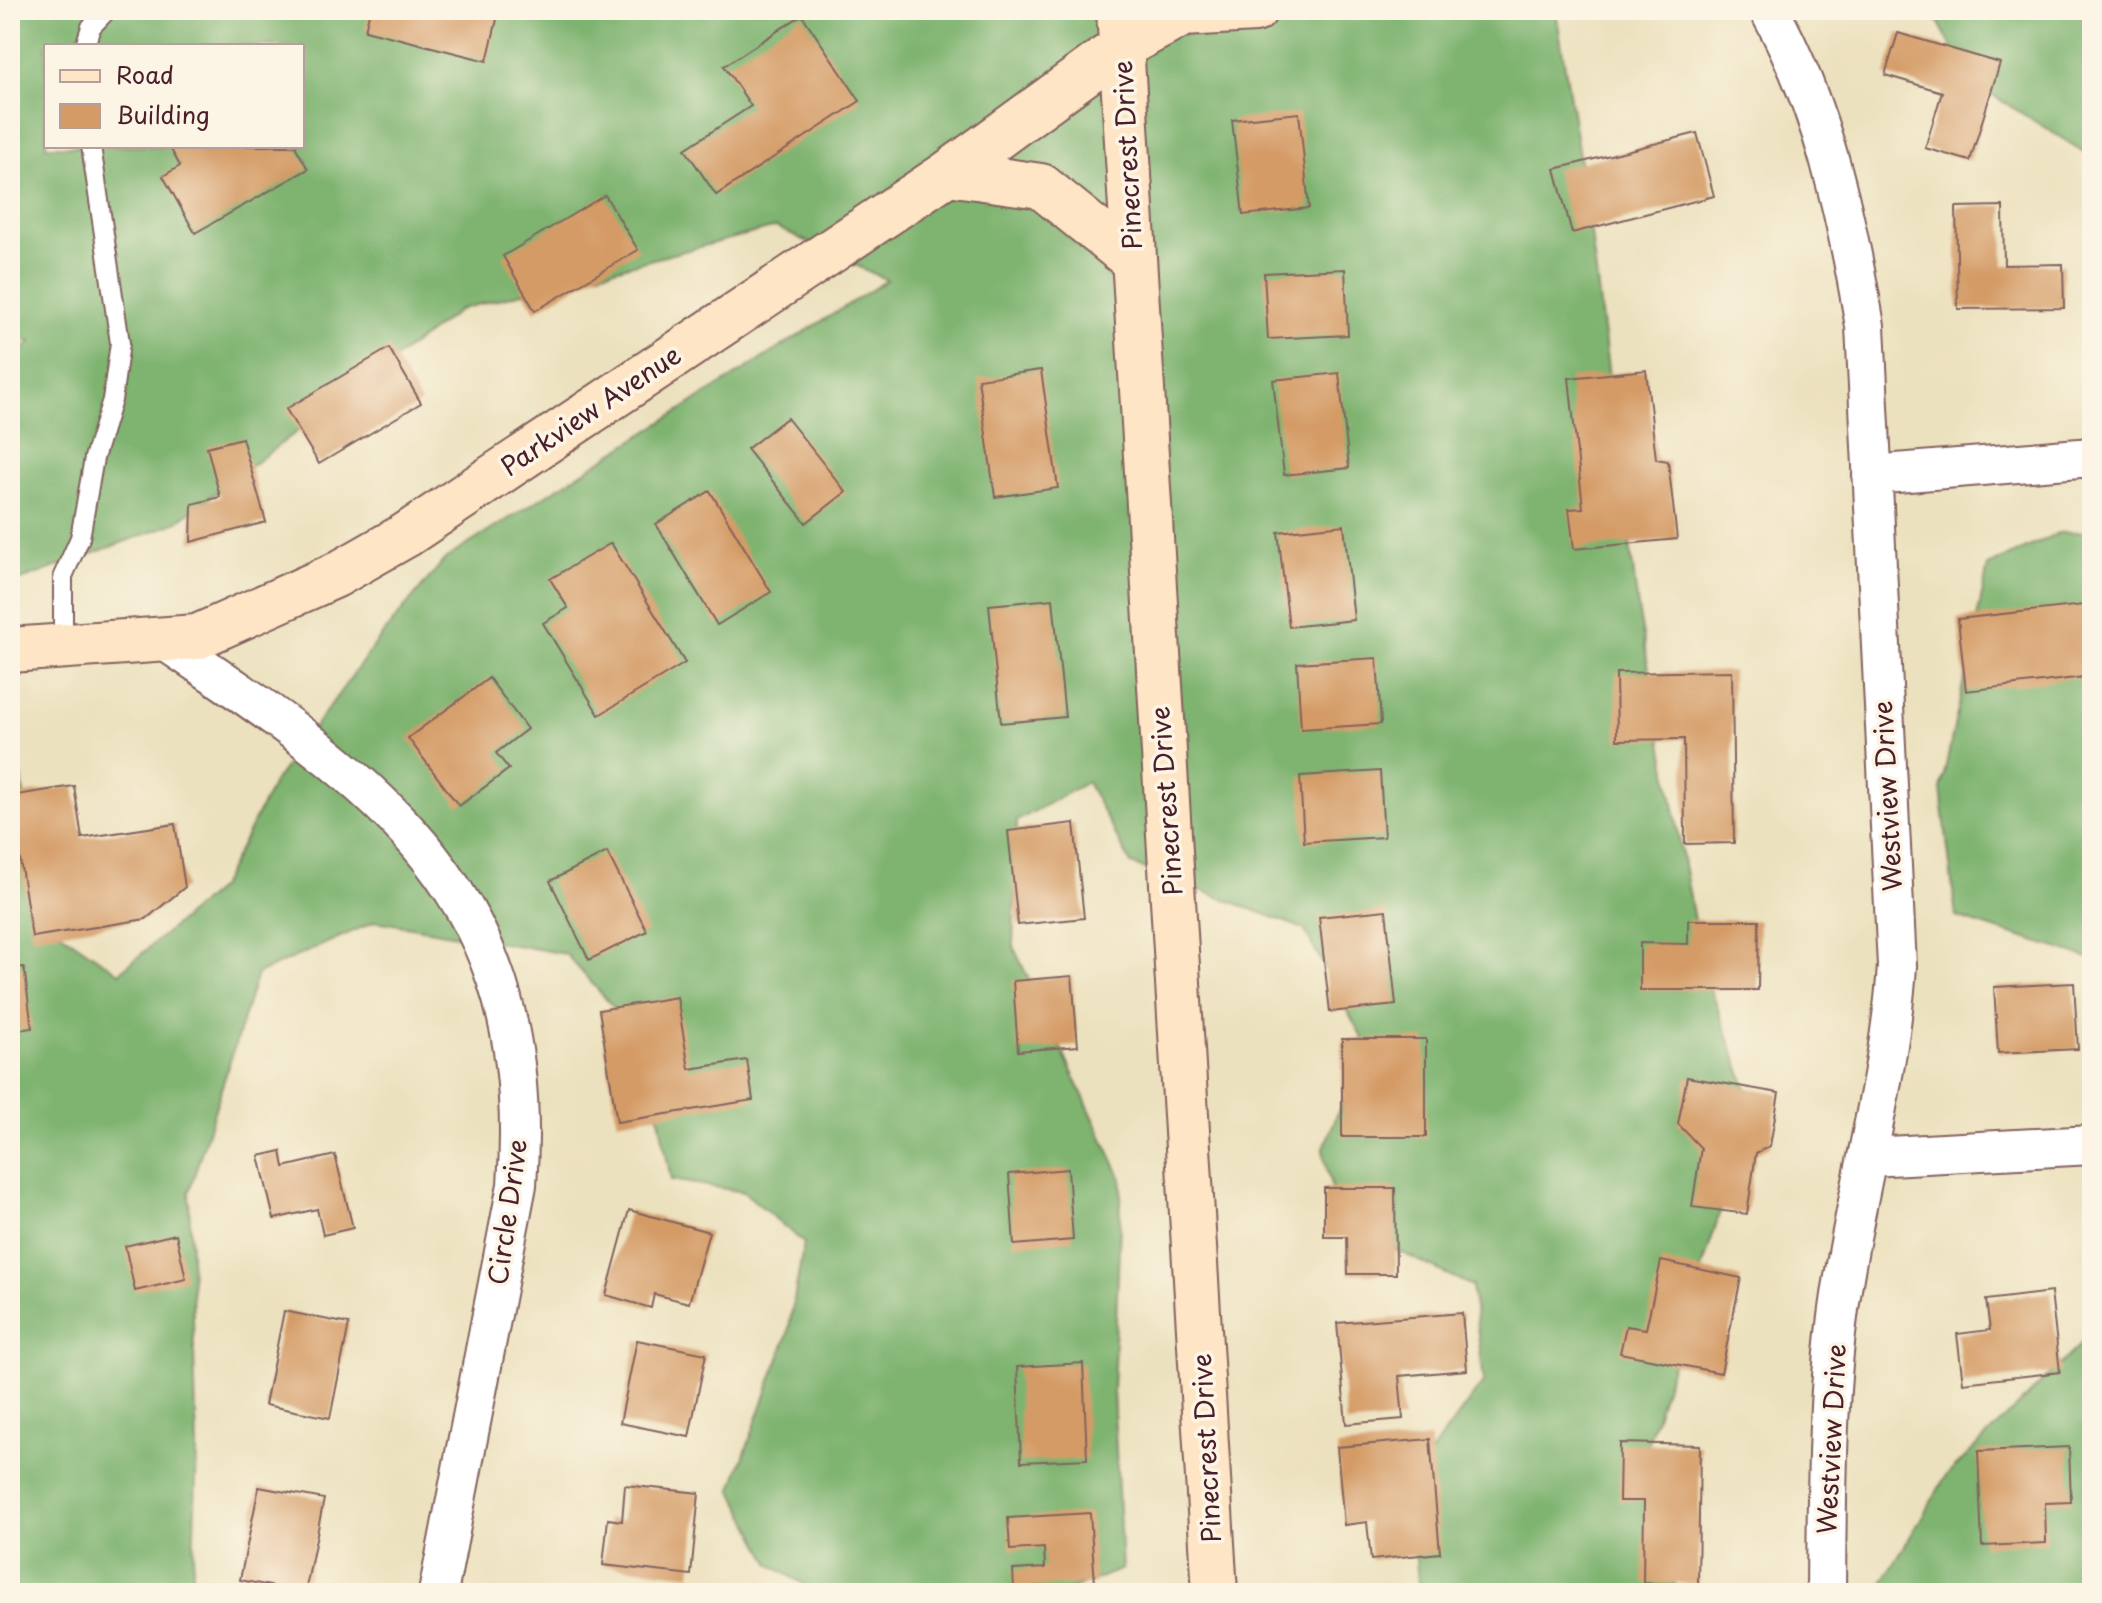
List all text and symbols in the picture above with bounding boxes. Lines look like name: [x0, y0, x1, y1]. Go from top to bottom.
legend: [44, 44, 304, 148]
text: Road: [116, 56, 174, 92]
street label: Pinecrest Drive: [1102, 59, 1151, 251]
text: Building: [116, 96, 210, 132]
street label: Parkview Avenue: [492, 335, 688, 485]
street label: Westview Drive: [1862, 700, 1911, 892]
street label: Pinecrest Drive: [1139, 705, 1192, 897]
street label: Circle Drive: [477, 1136, 536, 1287]
street label: Westview Drive: [1806, 1343, 1855, 1535]
street label: Pinecrest Drive: [1181, 1352, 1230, 1544]

